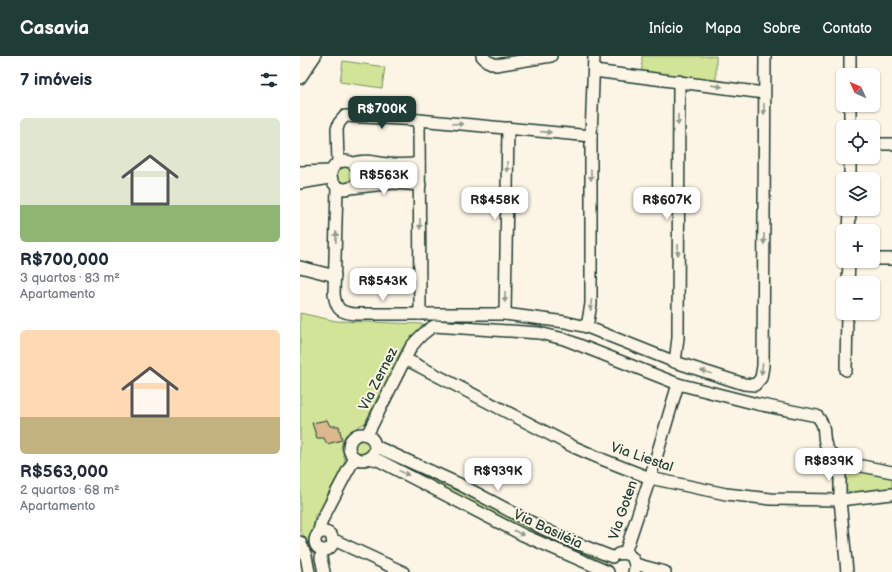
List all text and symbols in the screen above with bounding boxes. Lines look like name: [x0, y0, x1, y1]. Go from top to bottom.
text: Casavia: [20, 17, 89, 40]
text: Início: [649, 20, 683, 37]
text: Mapa: [705, 20, 741, 37]
text: Sobre: [763, 20, 801, 37]
text: Contato: [823, 20, 872, 37]
north arrow: [836, 68, 880, 112]
map controls: [836, 68, 880, 320]
icon: filters: [258, 69, 280, 91]
text: 7 imóveis: [20, 70, 92, 90]
one-way arrow: [711, 83, 723, 90]
pin: R$700K: [349, 96, 415, 130]
text: R$700K: [357, 101, 407, 117]
one-way arrow: [761, 103, 767, 116]
one-way arrow: [675, 114, 682, 126]
button: locate: [836, 120, 880, 164]
one-way arrow: [452, 121, 464, 127]
one-way arrow: [540, 128, 552, 135]
icon: home: [114, 144, 186, 216]
one-way arrow: [504, 161, 510, 174]
pin: R$563K: [351, 162, 417, 196]
text: R$563K: [359, 167, 409, 183]
one-way arrow: [588, 169, 594, 182]
button: layers: [836, 172, 880, 216]
pin: R$458K: [462, 187, 528, 221]
pin: R$607K: [634, 187, 700, 221]
text: R$458K: [470, 192, 520, 208]
text: R$607K: [642, 192, 692, 208]
one-way arrow: [417, 218, 423, 231]
button: +: [836, 224, 880, 268]
one-way arrow: [333, 230, 339, 243]
one-way arrow: [761, 233, 767, 246]
one-way arrow: [675, 244, 681, 257]
text: R$700,000: [20, 250, 109, 270]
pin: R$543K: [350, 268, 416, 302]
text: 3 quartos · 83 m²: [20, 270, 120, 286]
text: R$543K: [358, 273, 408, 289]
button: −: [836, 276, 880, 320]
text: Apartamento: [20, 286, 95, 302]
one-way arrow: [502, 291, 508, 304]
one-way arrow: [587, 299, 594, 311]
street label: Via Zernez: [355, 344, 401, 413]
icon: home: [114, 356, 186, 428]
one-way arrow: [759, 363, 766, 375]
one-way arrow: [699, 369, 711, 375]
street label: Via Liestal: [608, 438, 676, 476]
pin: R$839K: [796, 448, 862, 482]
text: R$839K: [804, 453, 854, 469]
pin: R$939K: [465, 458, 531, 492]
text: R$563,000: [20, 462, 108, 482]
text: R$939K: [473, 463, 523, 479]
one-way arrow: [398, 470, 410, 476]
street label: Via Goten: [605, 478, 641, 542]
text: 2 quartos · 68 m²: [20, 482, 120, 498]
text: Apartamento: [20, 498, 95, 514]
street label: Via Basiléia: [511, 506, 585, 552]
one-way arrow: [513, 530, 525, 536]

